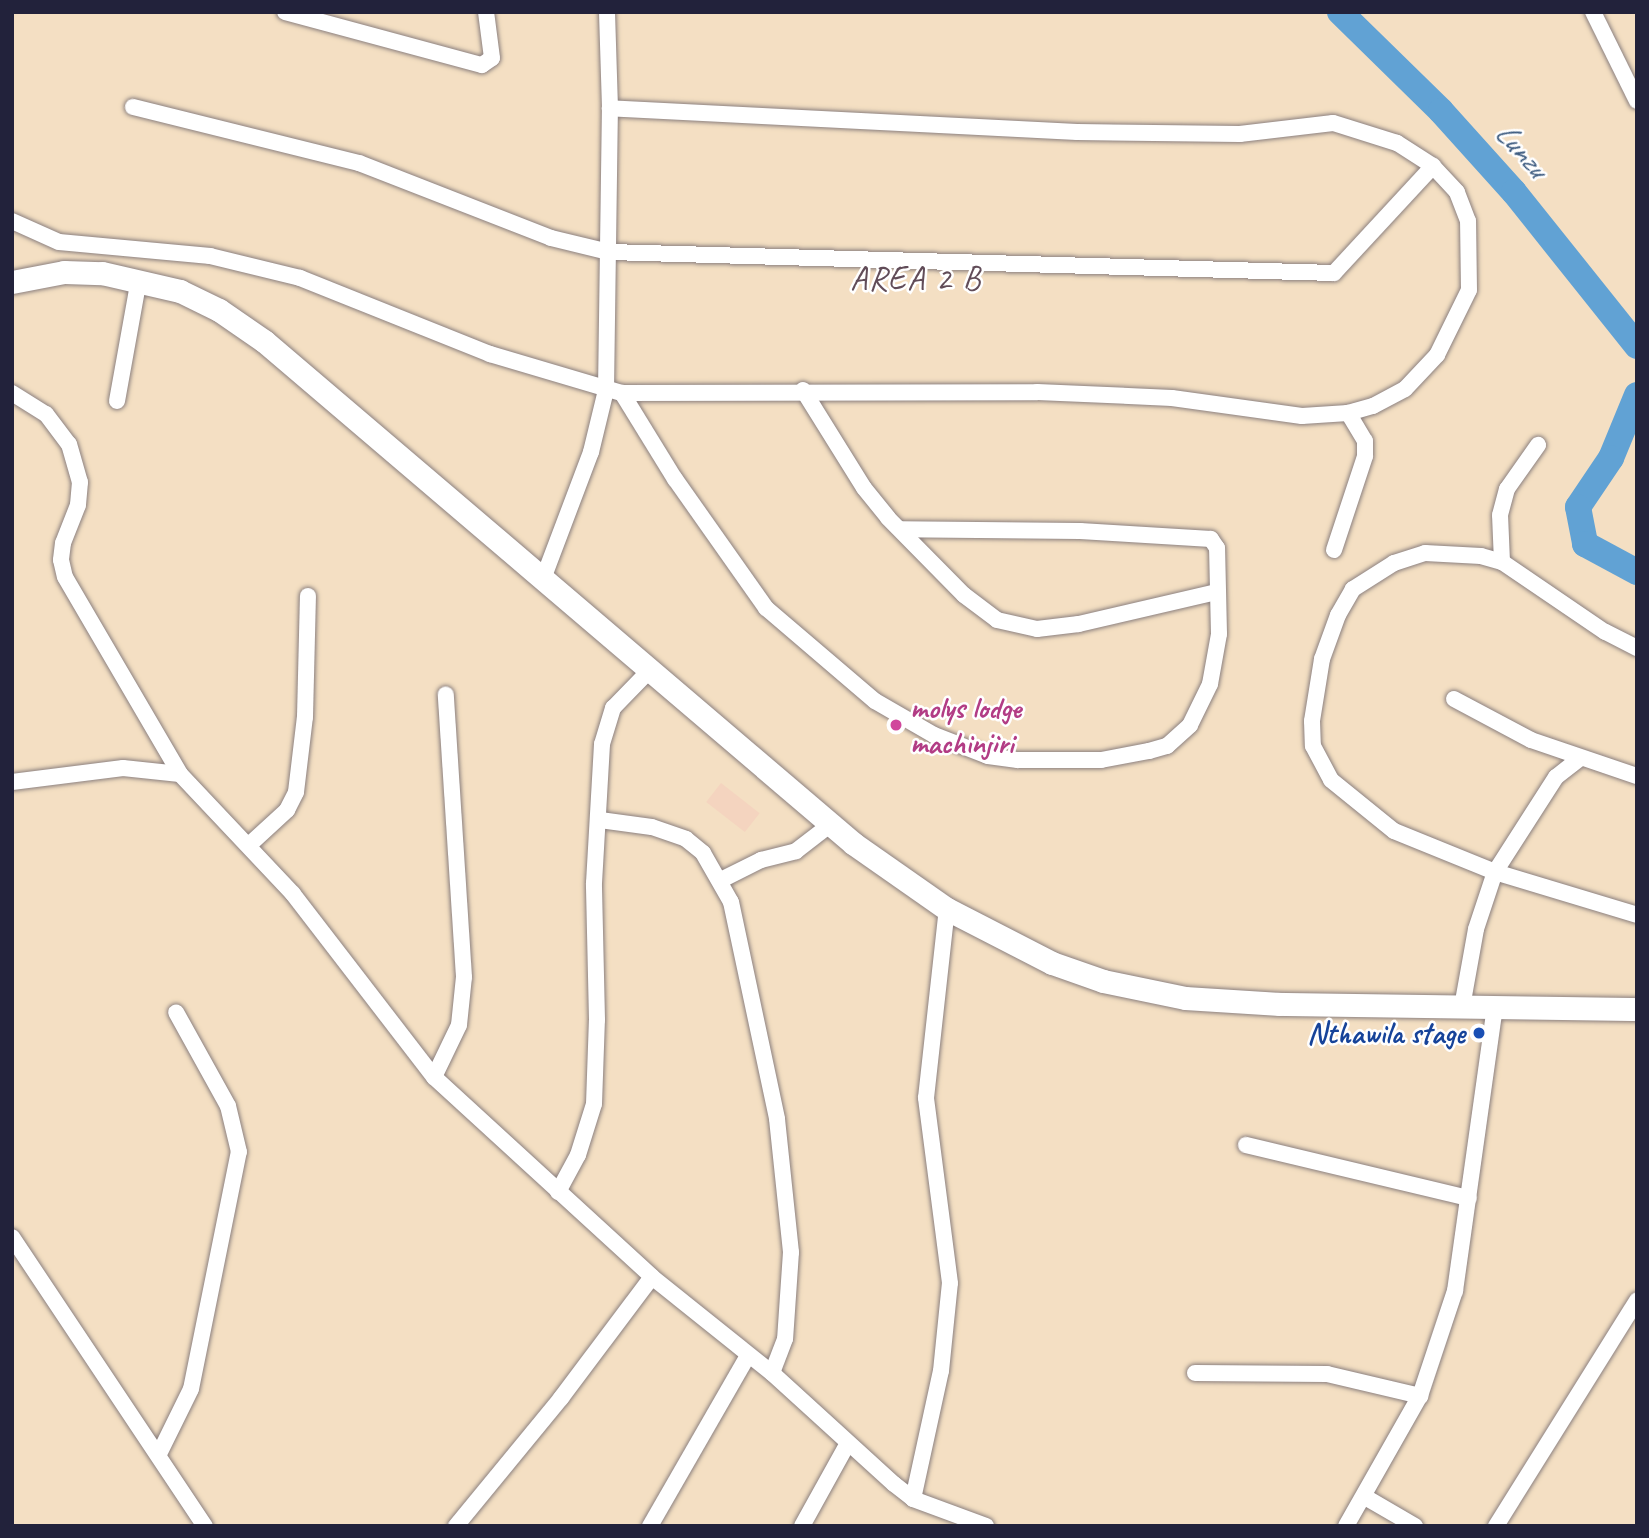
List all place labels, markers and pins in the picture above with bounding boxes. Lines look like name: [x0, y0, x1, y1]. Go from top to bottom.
place label: molys lodge machinjiri: [910, 690, 1021, 760]
marker: molys lodge machinjiri: [888, 717, 904, 733]
place label: Nthawila stage: [1307, 1015, 1465, 1051]
marker: Nthawila stage: [1471, 1025, 1487, 1041]

